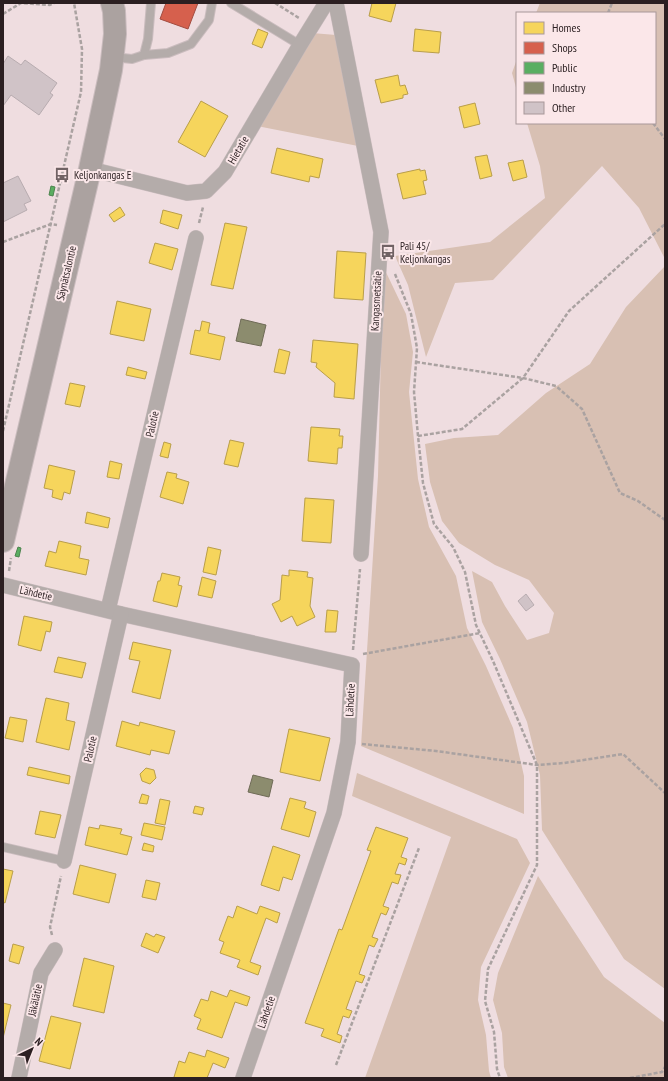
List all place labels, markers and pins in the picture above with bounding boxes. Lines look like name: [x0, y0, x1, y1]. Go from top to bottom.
bus stop icon: Keljonkangas E: [53, 166, 71, 184]
place label: Keljonkangas E: [74, 168, 132, 182]
place label: Pali 45/ Keljonkangas: [400, 239, 451, 266]
bus stop icon: Pali 45/ Keljonkangas: [379, 243, 397, 261]

